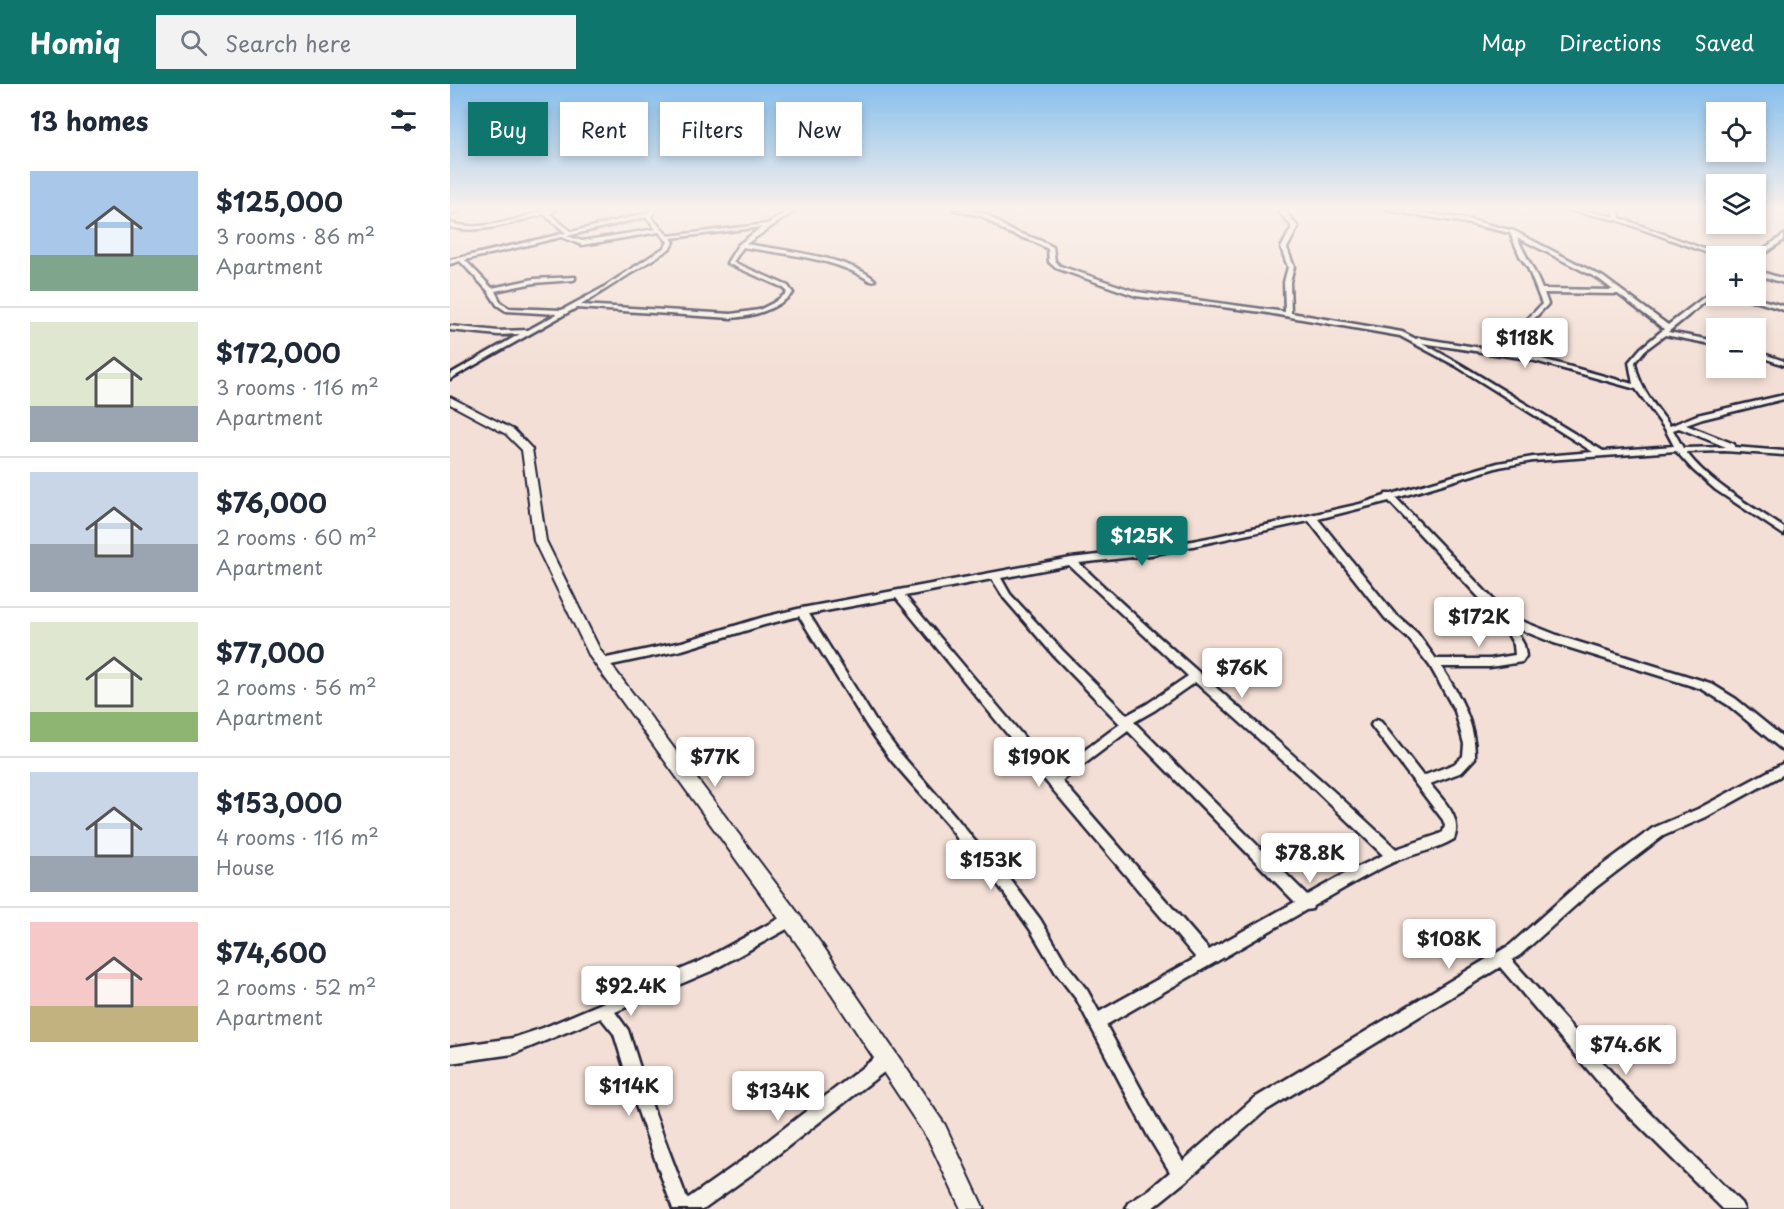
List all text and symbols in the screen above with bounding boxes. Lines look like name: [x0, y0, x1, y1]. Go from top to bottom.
search box: [156, 15, 576, 69]
text: Homiq: [30, 21, 120, 64]
icon: search: [177, 26, 210, 59]
text: Search here: [225, 26, 351, 59]
text: Map: [1481, 26, 1526, 58]
text: Directions: [1559, 26, 1661, 58]
text: Saved: [1694, 26, 1754, 58]
text: 13 homes: [30, 101, 148, 140]
chip: Buy: [468, 102, 548, 156]
chip: Rent: [560, 102, 648, 156]
chip: Filters: [660, 102, 764, 156]
chip: New: [776, 102, 862, 156]
map controls: [1706, 102, 1766, 378]
button: locate: [1706, 102, 1766, 162]
icon: filters: [387, 104, 420, 137]
button: layers: [1706, 174, 1766, 234]
text: $125,000: [216, 182, 343, 221]
icon: home: [78, 195, 150, 267]
text: 3 rooms · 86 m²: [216, 221, 375, 251]
button: +: [1706, 246, 1766, 306]
text: Apartment: [216, 251, 323, 281]
pin: $118K: [1483, 318, 1567, 369]
button: −: [1706, 318, 1766, 378]
text: $118K: [1496, 322, 1554, 352]
text: $172,000: [216, 333, 341, 372]
icon: home: [78, 346, 150, 418]
text: 3 rooms · 116 m²: [216, 372, 379, 402]
text: Apartment: [216, 402, 323, 432]
text: $76,000: [216, 483, 327, 522]
icon: home: [78, 496, 150, 568]
pin: $125K: [1100, 516, 1184, 567]
text: $125K: [1111, 520, 1173, 550]
text: 2 rooms · 60 m²: [216, 522, 377, 552]
text: Apartment: [216, 552, 323, 582]
pin: $172K: [1437, 597, 1521, 648]
text: $172K: [1448, 601, 1510, 631]
text: $77,000: [216, 633, 325, 672]
icon: home: [78, 646, 150, 718]
pin: $76K: [1206, 648, 1278, 699]
text: $76K: [1216, 652, 1268, 682]
text: 2 rooms · 56 m²: [216, 672, 377, 702]
text: Apartment: [216, 702, 323, 732]
pin: $77K: [679, 737, 751, 788]
pin: $190K: [997, 737, 1081, 788]
text: $77K: [690, 741, 740, 771]
text: $190K: [1008, 741, 1070, 771]
text: $153,000: [216, 783, 342, 822]
icon: home: [78, 796, 150, 868]
text: 4 rooms · 116 m²: [216, 822, 379, 852]
pin: $78.8K: [1261, 833, 1359, 884]
text: $78.8K: [1275, 837, 1345, 867]
pin: $153K: [949, 840, 1033, 891]
text: $153K: [960, 844, 1022, 874]
text: House: [216, 852, 275, 882]
pin: $108K: [1407, 919, 1491, 970]
text: $108K: [1417, 923, 1481, 953]
text: $74,600: [216, 933, 327, 972]
icon: home: [78, 946, 150, 1018]
pin: $92.4K: [582, 966, 680, 1017]
text: $92.4K: [595, 970, 667, 1000]
text: 2 rooms · 52 m²: [216, 972, 376, 1002]
text: Apartment: [216, 1002, 323, 1032]
pin: $74.6K: [1577, 1025, 1675, 1076]
text: $74.6K: [1590, 1029, 1662, 1059]
pin: $114K: [587, 1066, 671, 1117]
text: $114K: [599, 1070, 659, 1100]
pin: $134K: [736, 1071, 820, 1122]
text: $134K: [746, 1075, 810, 1105]

